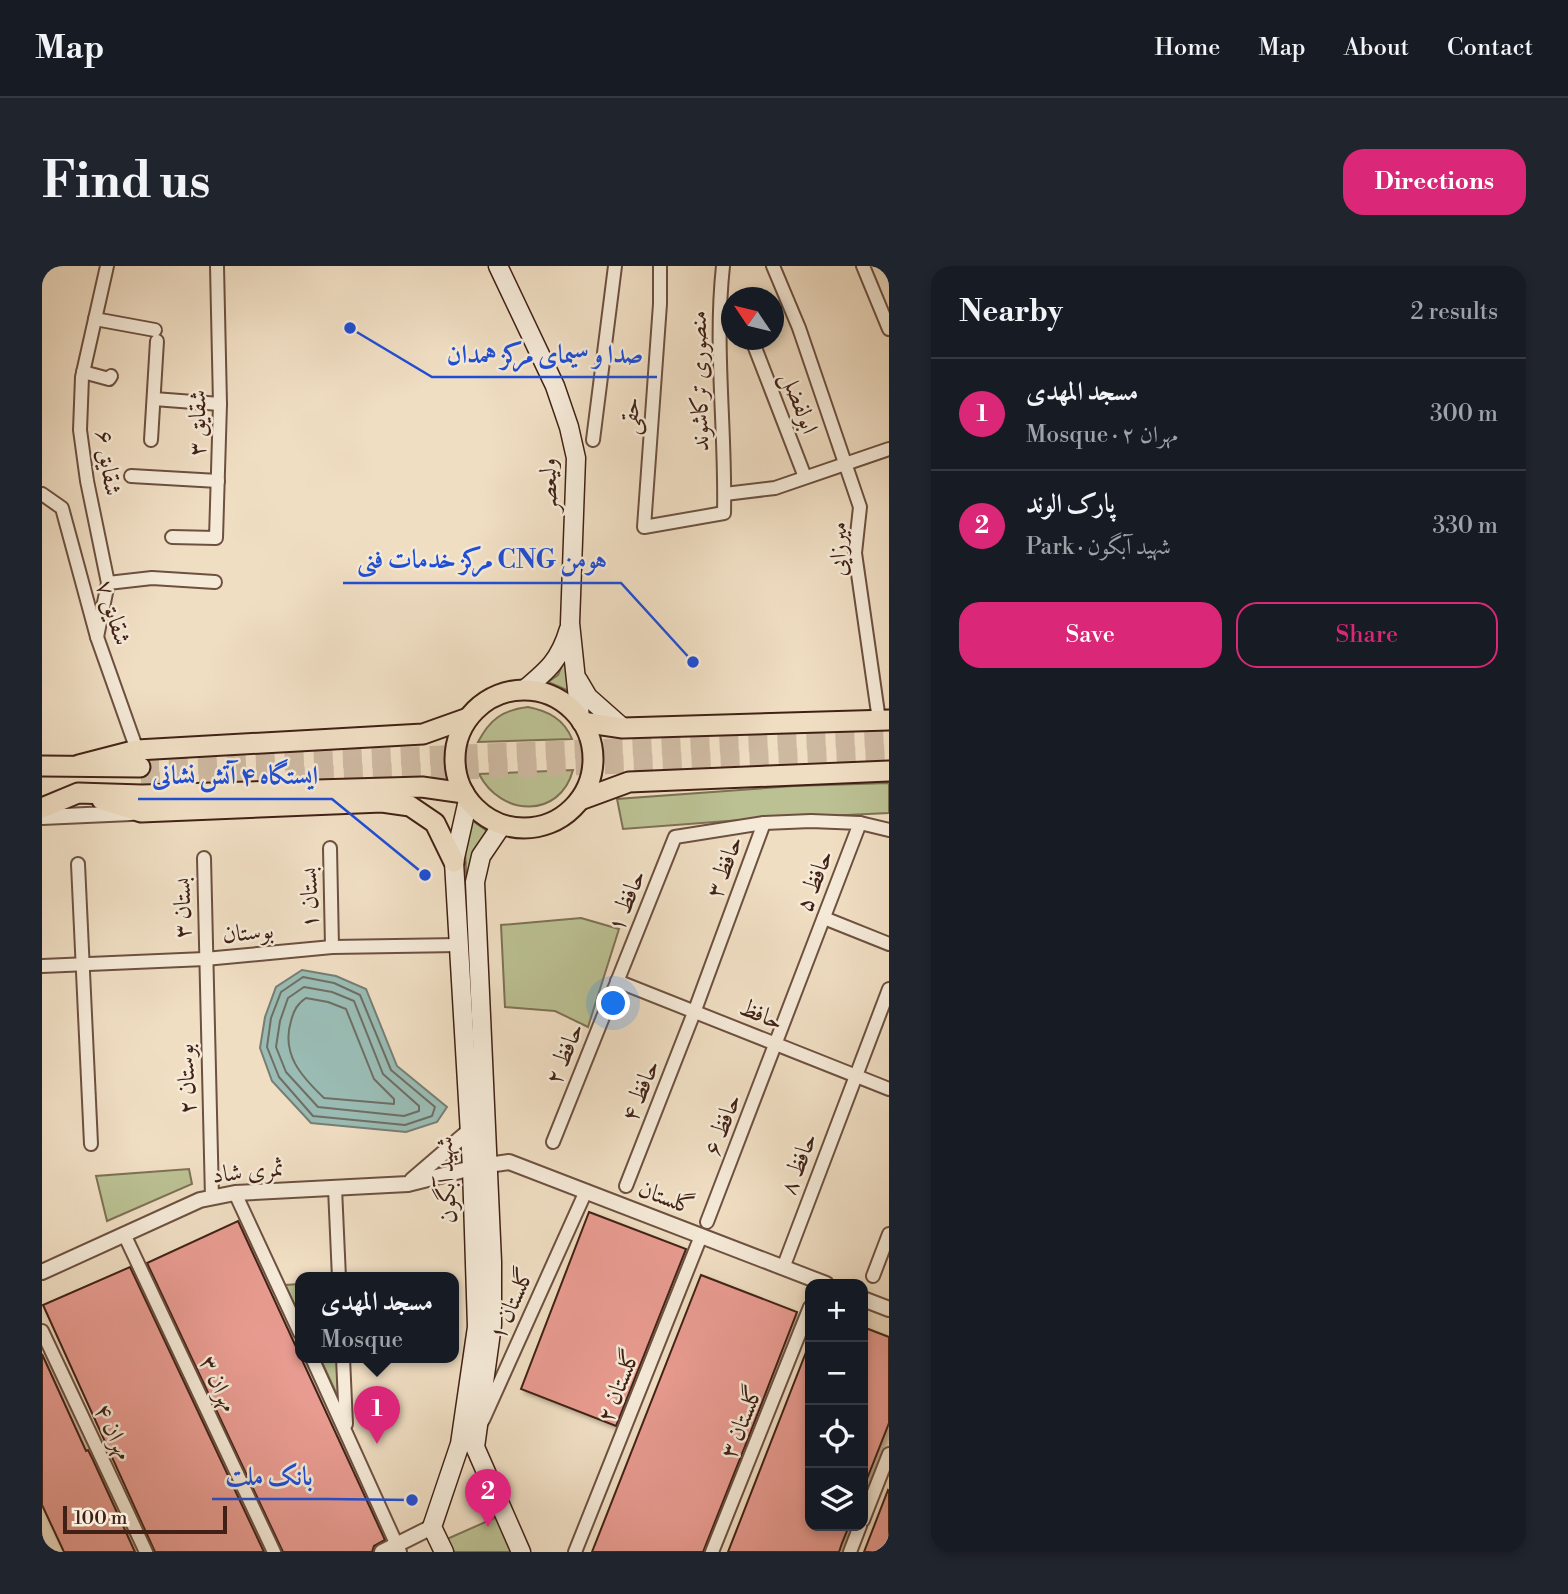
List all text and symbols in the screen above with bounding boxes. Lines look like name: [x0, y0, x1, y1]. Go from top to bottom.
text: Map: [35, 28, 104, 69]
text: Home: [1155, 33, 1220, 63]
text: Map: [1258, 33, 1306, 63]
text: About: [1344, 33, 1409, 63]
text: Contact: [1447, 33, 1533, 63]
button: Directions: [1343, 149, 1526, 215]
text: Find us: [42, 152, 211, 213]
north arrow: [721, 287, 784, 350]
text: Nearby: [959, 293, 1063, 331]
text: 2 results: [1411, 298, 1498, 326]
street label: منصوری ترکاشوند: [684, 310, 716, 452]
callout: صدا و سیمای مرکز همدان: [432, 330, 657, 377]
text: صدا و سیمای مرکز همدان: [447, 339, 643, 373]
street label: ابولفضل: [773, 368, 824, 439]
text: مسجد المهدی: [1026, 376, 1138, 408]
street label: شقایق ۳: [182, 390, 214, 456]
street label: حقی: [615, 396, 648, 436]
text: 1: [976, 400, 988, 428]
text: 300 m: [1430, 400, 1498, 428]
text: Mosque · مهران ۲: [1026, 421, 1178, 449]
street label: شقایق ۶: [89, 428, 127, 498]
street label: ولیعصر: [534, 458, 565, 515]
text: پارک الوند: [1026, 488, 1115, 520]
text: 2: [975, 512, 989, 540]
text: 330 m: [1432, 512, 1498, 540]
street label: میرزایی: [824, 522, 854, 576]
text: Park · شهید آبگون: [1026, 533, 1171, 561]
callout: مرکز خدمات فنی CNG هومن: [343, 536, 621, 583]
text: مرکز خدمات فنی CNG هومن: [357, 544, 607, 578]
street label: شقایق ۷: [89, 577, 137, 649]
button: Save: [959, 602, 1222, 668]
button: Share: [1236, 602, 1498, 668]
callout: ایستگاه ۴ آتش نشانی: [138, 752, 332, 799]
text: ایستگاه ۴ آتش نشانی: [151, 758, 318, 793]
street label: حافظ ۳: [700, 832, 750, 902]
street label: حافظ ۵: [790, 846, 840, 916]
street label: بستان ۱: [294, 866, 326, 929]
street label: حافظ ۱: [601, 866, 653, 936]
street label: بستان ۳: [168, 877, 198, 939]
street label: بوستان: [221, 916, 275, 950]
your location: [596, 986, 630, 1020]
street label: حافظ: [734, 993, 788, 1037]
street label: حافظ ۲: [539, 1019, 591, 1089]
street label: بوستان ۲: [171, 1043, 203, 1115]
street label: حافظ ۴: [615, 1056, 667, 1126]
street label: حافظ ۶: [698, 1090, 748, 1160]
street label: حافظ ۸: [774, 1129, 824, 1199]
street label: شهید آبگون: [429, 1136, 464, 1224]
street label: ثمری شاد: [211, 1153, 285, 1191]
street label: گلستان: [634, 1173, 699, 1222]
street label: گلستان ۱: [482, 1263, 541, 1345]
popup: [295, 1272, 459, 1363]
map controls: [805, 1279, 868, 1531]
button: +: [805, 1279, 868, 1342]
text: مسجد المهدی: [321, 1286, 433, 1318]
text: Mosque: [321, 1326, 403, 1354]
button: −: [805, 1342, 868, 1405]
street label: گلستان ۲: [590, 1345, 647, 1427]
street label: مهران ۳: [192, 1351, 244, 1417]
street label: گلستان ۳: [713, 1381, 770, 1463]
pin: 1: [354, 1386, 400, 1444]
street label: مهران ۴: [87, 1399, 139, 1465]
button: locate: [805, 1405, 868, 1468]
callout: بانک ملت: [212, 1452, 327, 1499]
text: بانک ملت: [225, 1461, 313, 1493]
button: layers: [805, 1468, 868, 1531]
pin: 2: [465, 1469, 511, 1527]
scale bar: [63, 1503, 228, 1535]
text: 100 m: [74, 1506, 127, 1530]

